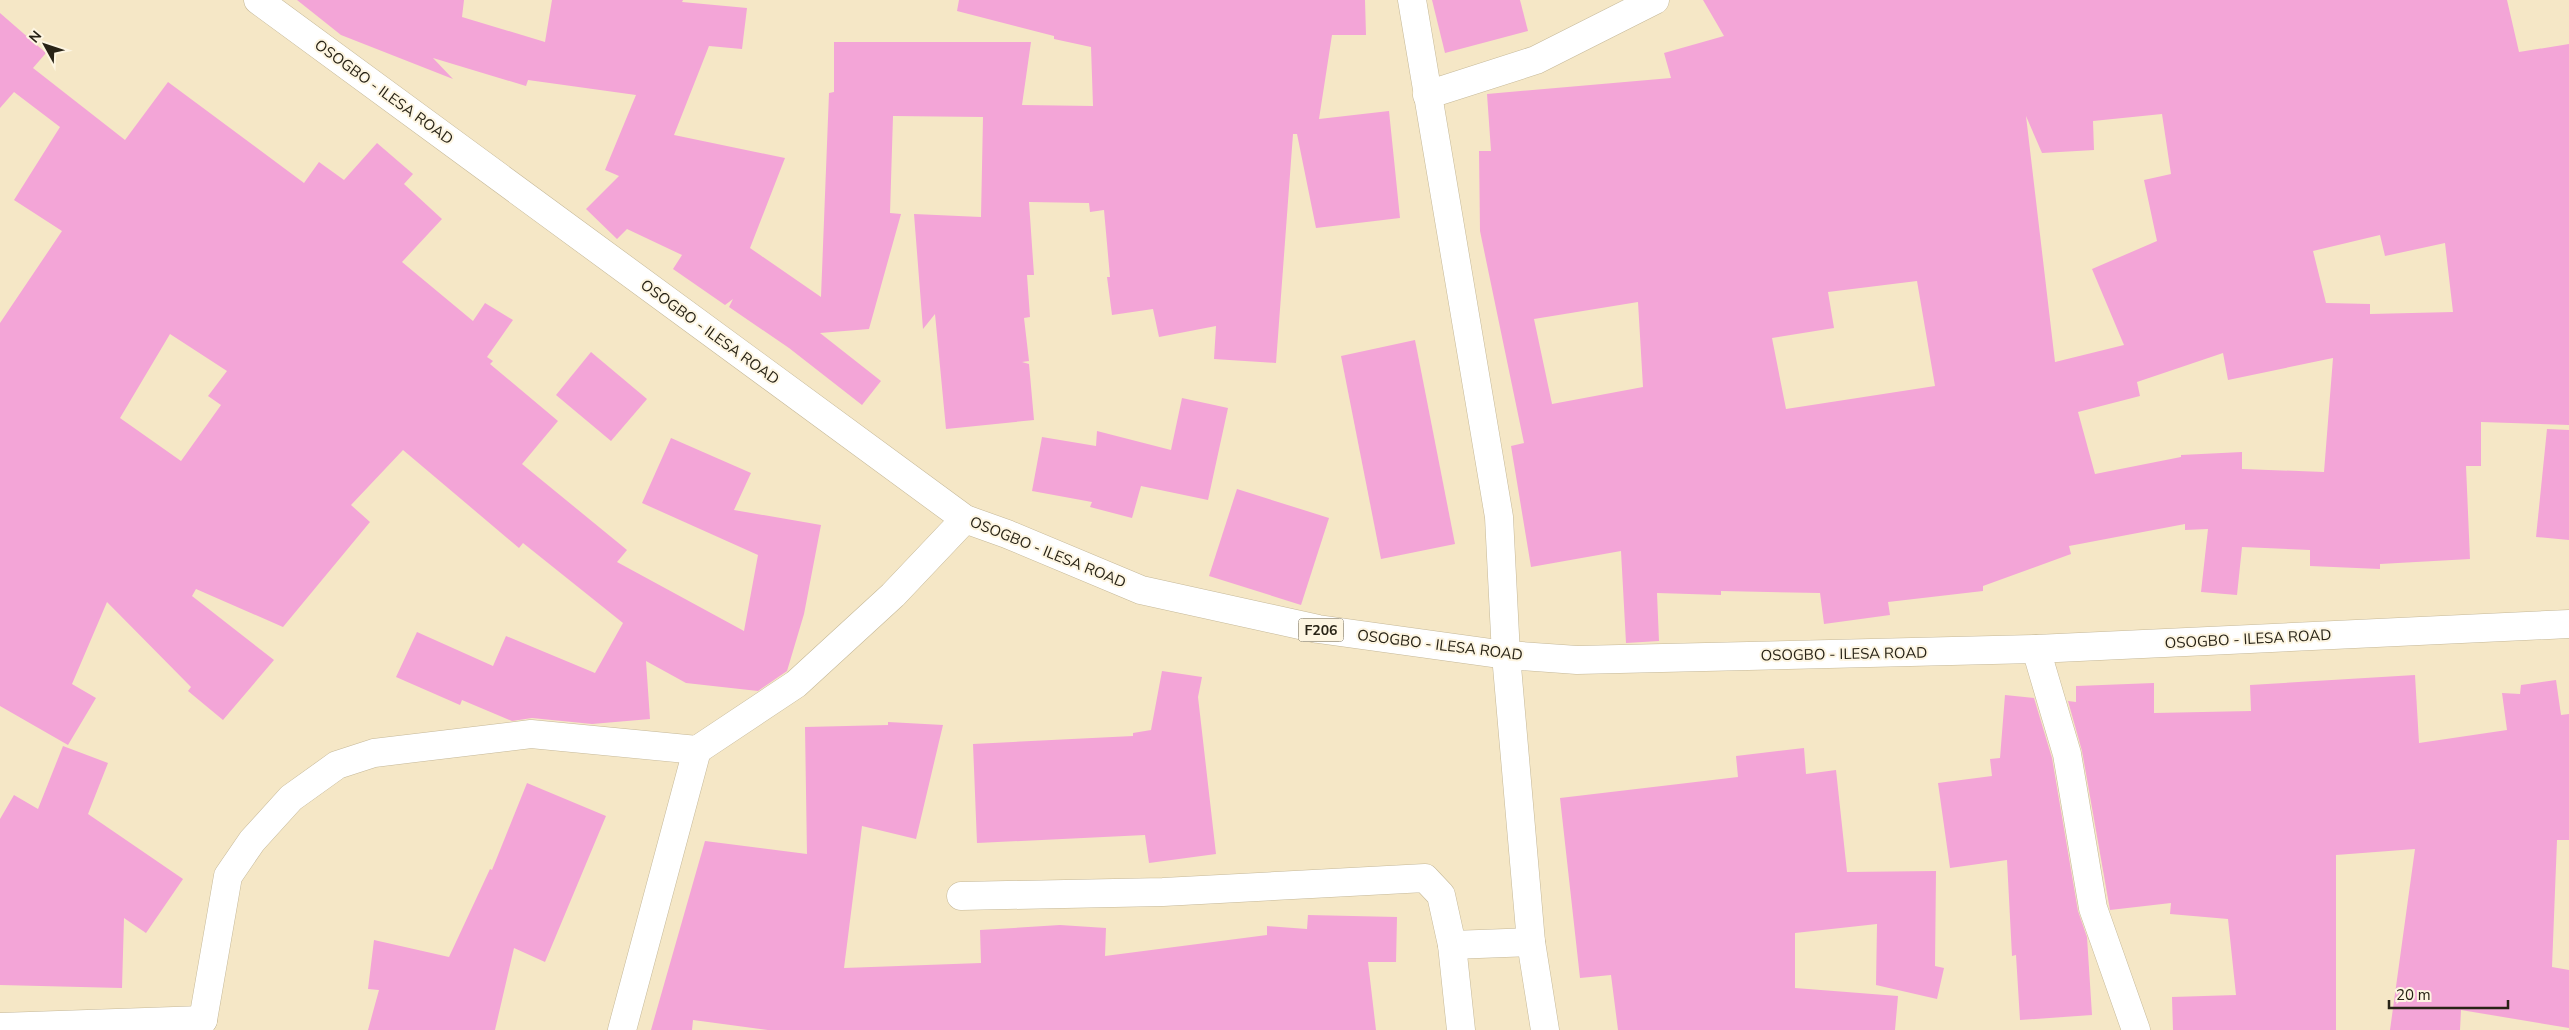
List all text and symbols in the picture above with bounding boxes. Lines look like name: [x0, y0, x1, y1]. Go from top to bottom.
north arrow: [20, 20, 70, 70]
text: N: [25, 27, 46, 47]
street label: OSOGBO - ILESA ROAD: [311, 35, 457, 149]
street label: OSOGBO - ILESA ROAD: [637, 275, 783, 389]
street label: OSOGBO - ILESA ROAD: [967, 511, 1129, 593]
road number: F206: [1298, 618, 1344, 642]
street label: OSOGBO - ILESA ROAD: [1356, 625, 1524, 665]
street label: OSOGBO - ILESA ROAD: [2164, 625, 2332, 653]
street label: OSOGBO - ILESA ROAD: [1760, 643, 1928, 665]
scale bar: [2389, 978, 2508, 1010]
text: 20 m: [2396, 985, 2431, 1005]

